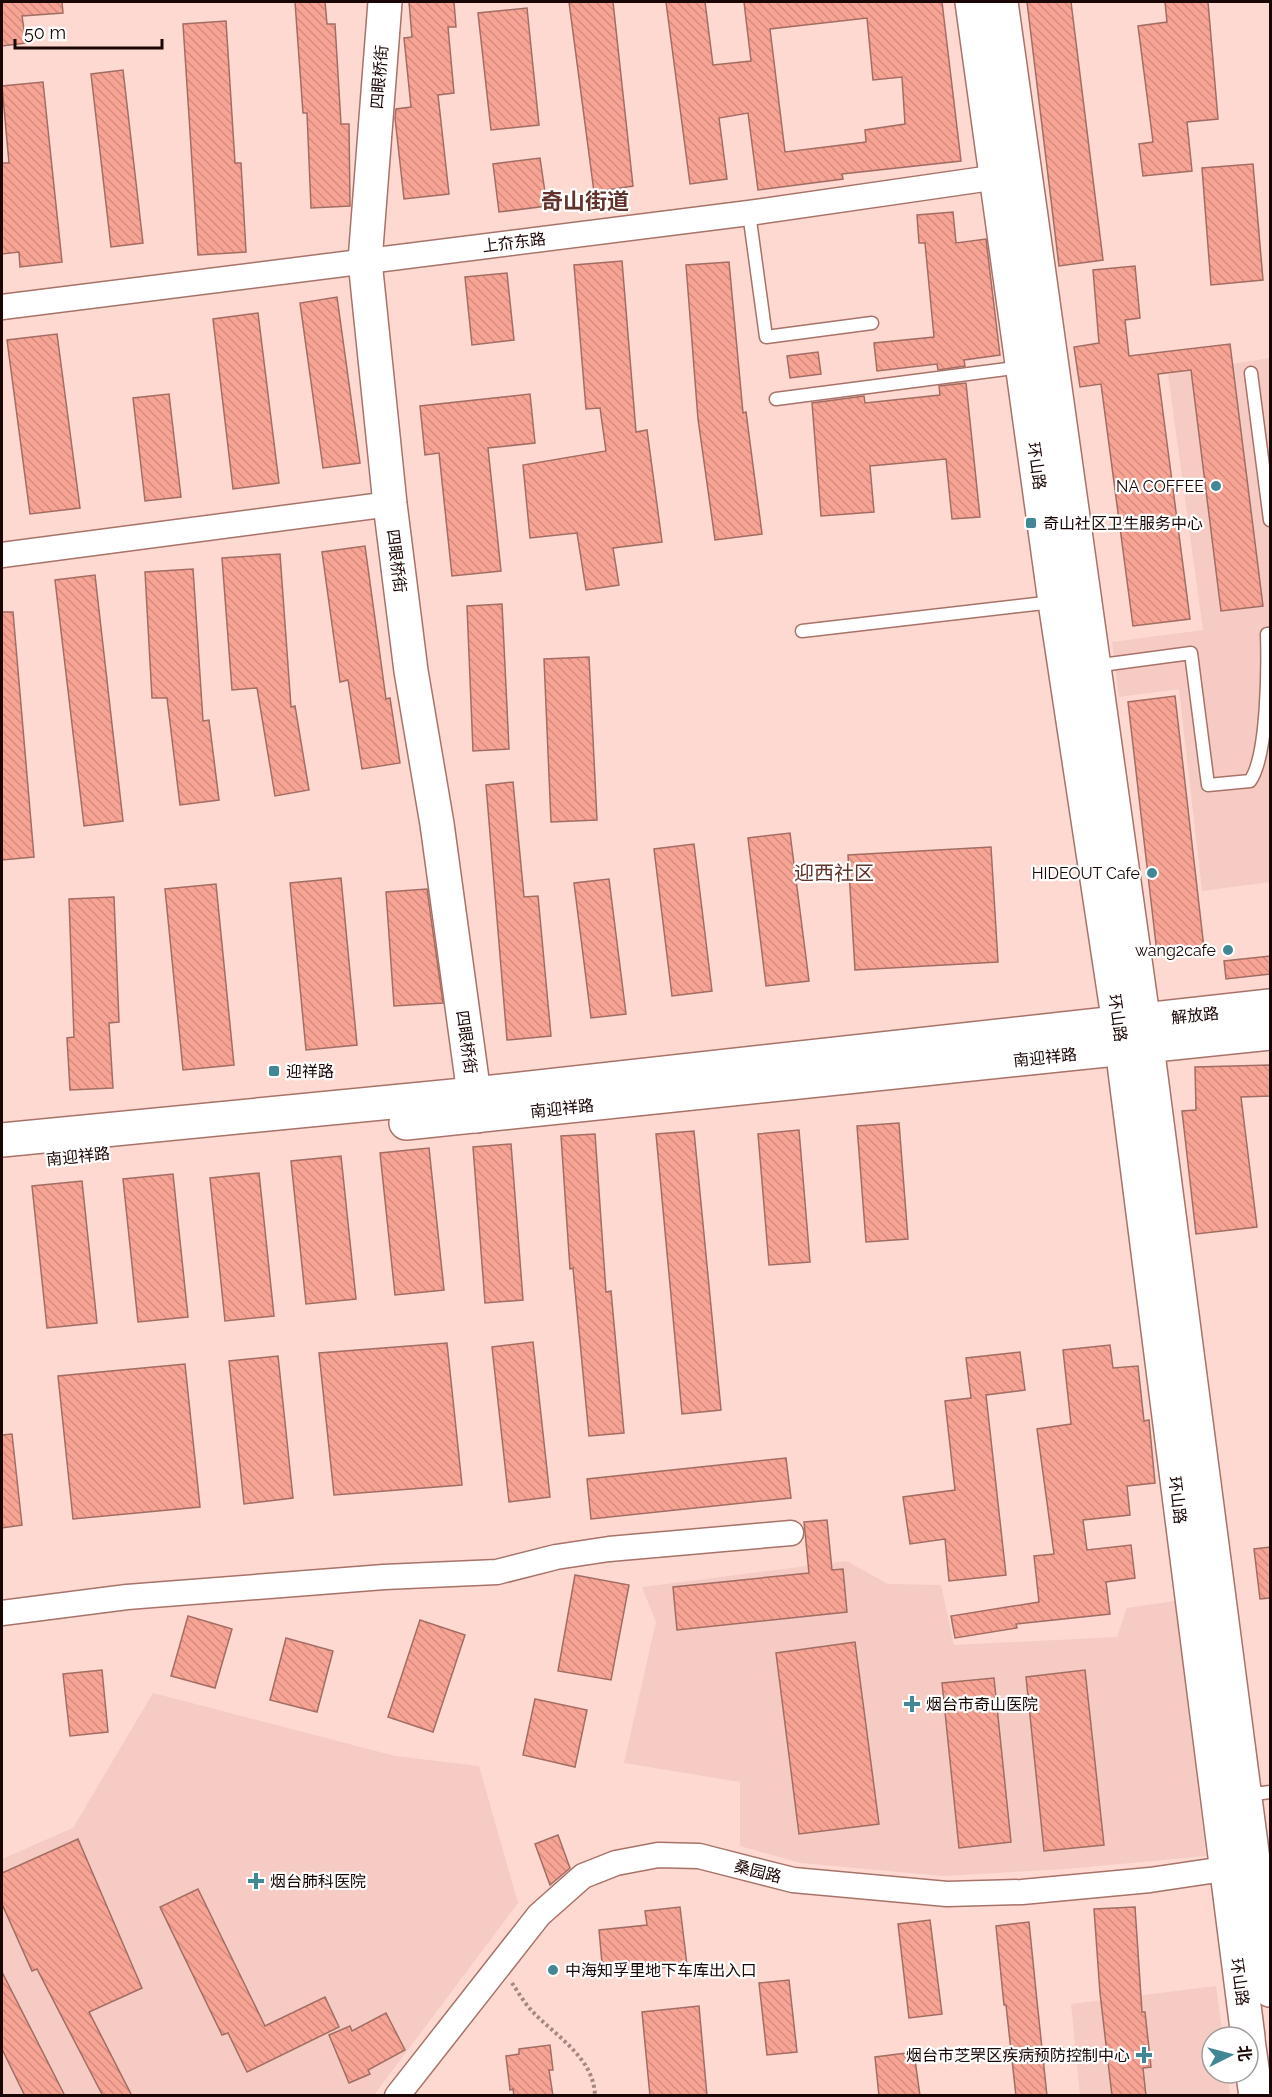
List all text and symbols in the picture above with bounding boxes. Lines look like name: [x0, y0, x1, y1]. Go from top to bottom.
scale bar: [15, 12, 162, 50]
text: 50 m: [24, 22, 66, 43]
street label: 四眼桥街: [367, 44, 392, 110]
district label: 奇山街道: [541, 188, 629, 214]
street label: 上夼东路: [481, 229, 547, 256]
street label: 环山路: [1024, 441, 1049, 491]
place label: NA COFFEE: [1116, 477, 1204, 496]
marker: NA COFFEE: [1209, 479, 1223, 493]
place label: 奇山社区卫生服务中心: [1043, 514, 1203, 533]
marker: 奇山社区卫生服务中心: [1024, 516, 1038, 530]
street label: 四眼桥街: [383, 528, 410, 594]
district label: 迎西社区: [794, 861, 874, 885]
place label: HIDEOUT Cafe: [1032, 864, 1140, 883]
marker: HIDEOUT Cafe: [1145, 866, 1159, 880]
place label: wang2cafe: [1135, 941, 1216, 960]
marker: wang2cafe: [1221, 943, 1235, 957]
street label: 环山路: [1105, 993, 1130, 1043]
street label: 解放路: [1170, 1004, 1220, 1027]
street label: 四眼桥街: [453, 1009, 480, 1075]
street label: 南迎祥路: [1012, 1045, 1078, 1070]
place label: 迎祥路: [286, 1062, 334, 1081]
marker: 迎祥路: [267, 1064, 281, 1078]
street label: 南迎祥路: [529, 1096, 595, 1121]
street label: 南迎祥路: [45, 1144, 111, 1169]
street label: 环山路: [1165, 1475, 1190, 1525]
marker: 烟台市奇山医院: [903, 1695, 921, 1713]
place label: 烟台市奇山医院: [926, 1695, 1038, 1714]
street label: 桑园路: [732, 1856, 783, 1887]
marker: 烟台肺科医院: [247, 1872, 265, 1890]
place label: 烟台肺科医院: [270, 1872, 366, 1891]
street label: 环山路: [1227, 1957, 1252, 2007]
place label: 中海知孚里地下车库出入口: [565, 1961, 757, 1980]
marker: 中海知孚里地下车库出入口: [546, 1963, 560, 1977]
north arrow: [1200, 2025, 1260, 2085]
text: 北: [1234, 2045, 1255, 2062]
place label: 烟台市芝罘区疾病预防控制中心: [906, 2046, 1130, 2065]
marker: 烟台市芝罘区疾病预防控制中心: [1135, 2046, 1153, 2064]

